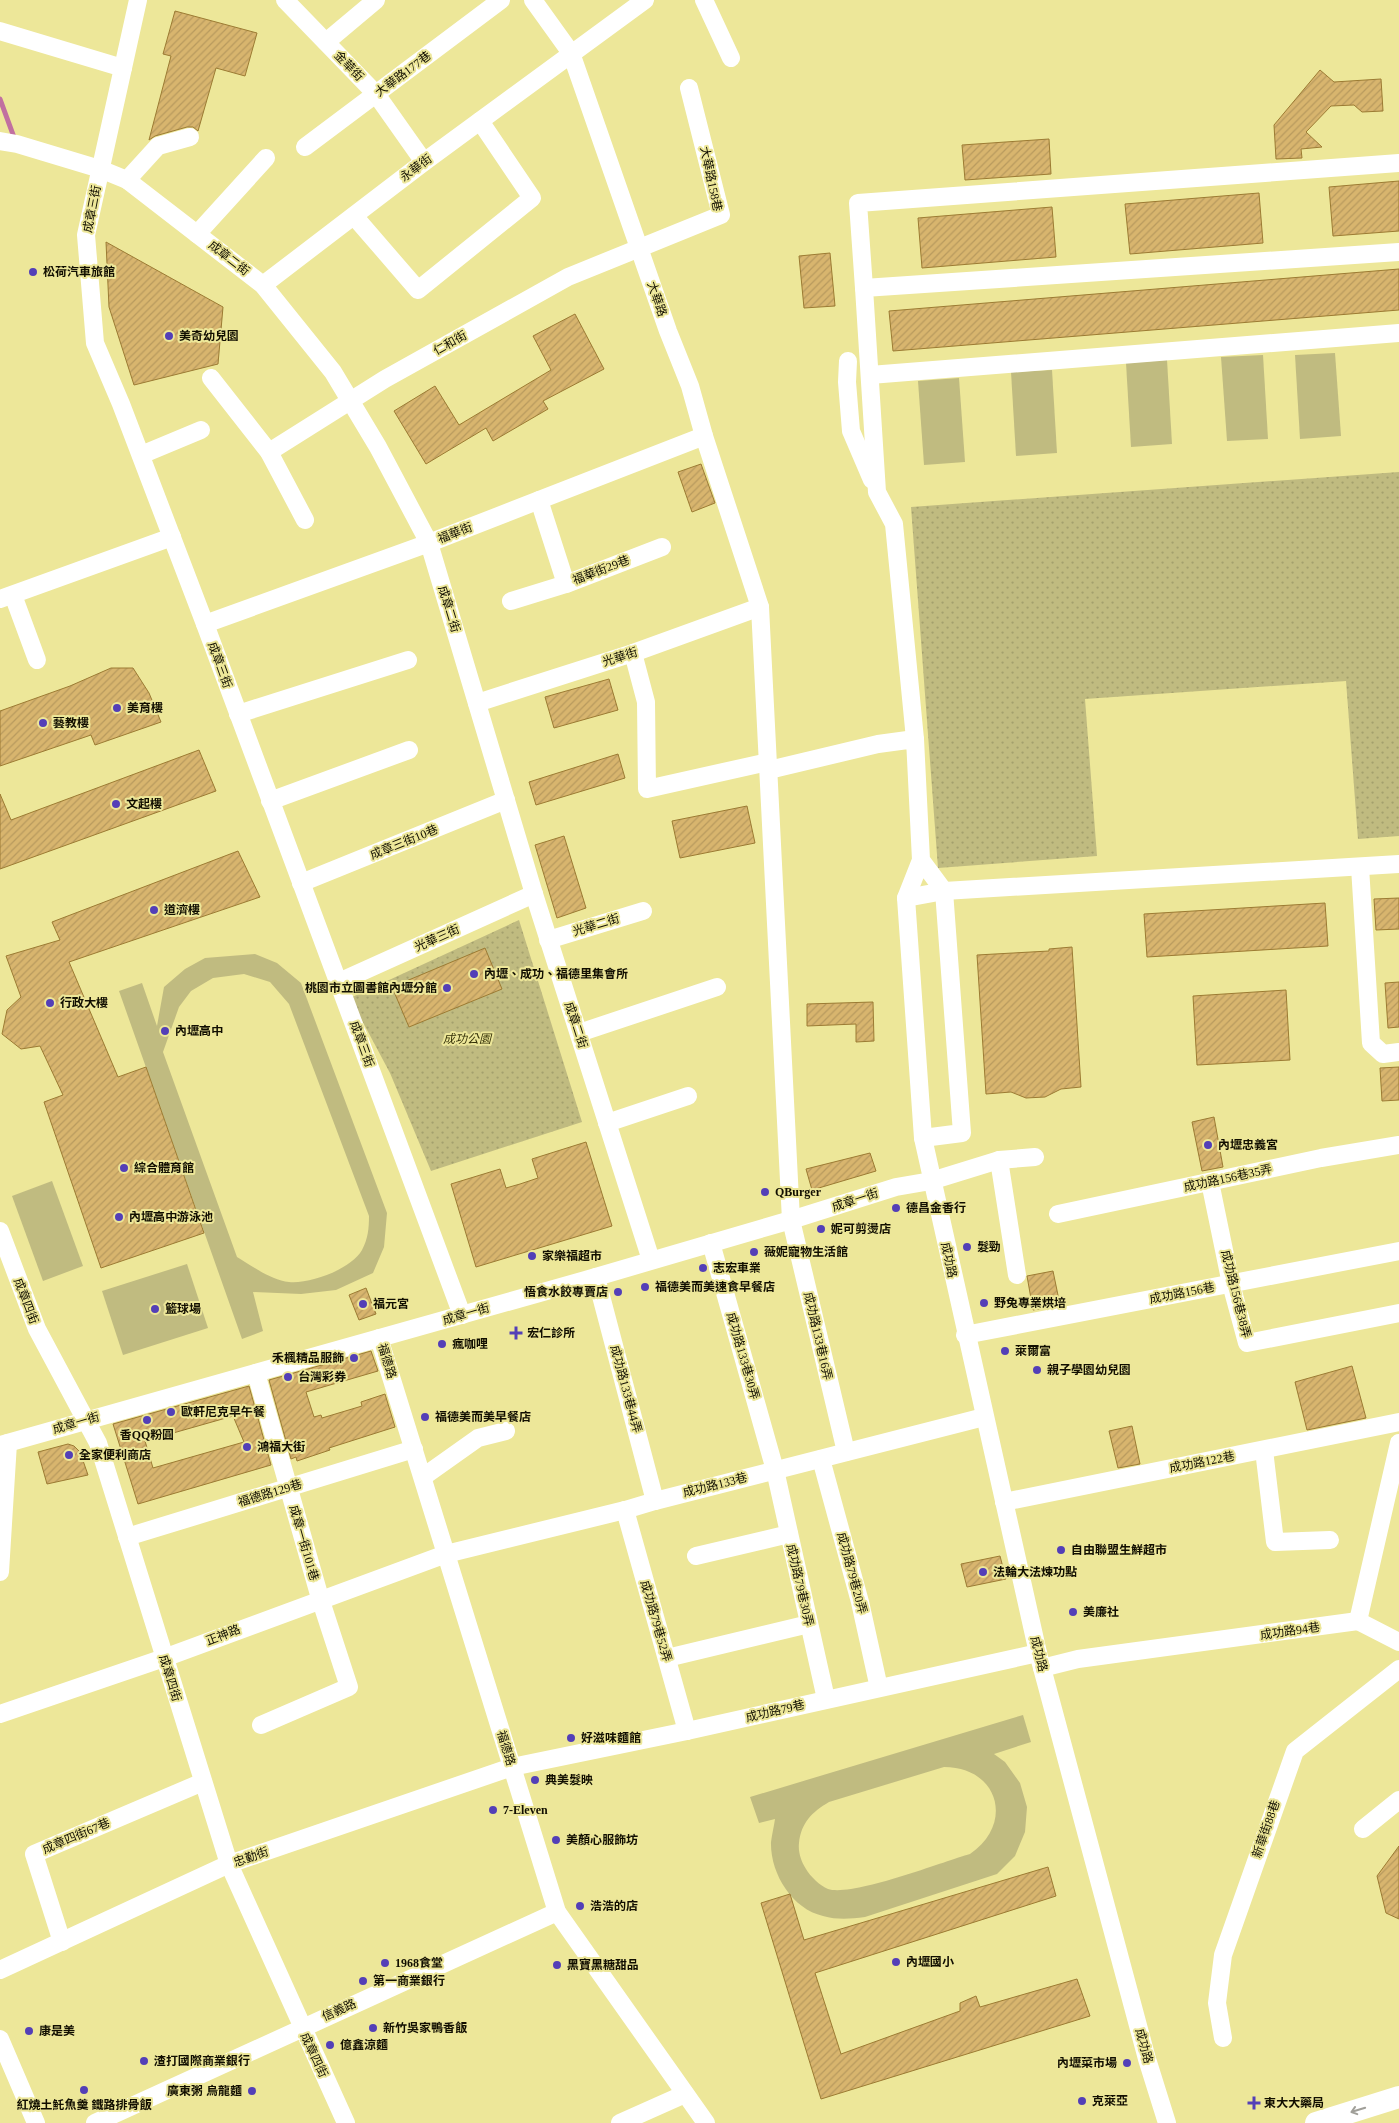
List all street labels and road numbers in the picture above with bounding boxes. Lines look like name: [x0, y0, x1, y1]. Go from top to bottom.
street label: 金華街: [331, 48, 367, 84]
street label: 大華路177巷: [372, 49, 434, 99]
street label: 大華路158巷: [697, 145, 725, 213]
street label: 永華街: [397, 152, 435, 184]
street label: 成章三街: [81, 184, 103, 234]
street label: 成章二街: [206, 238, 252, 278]
street label: 大華路: [645, 280, 669, 318]
street label: 仁和街: [431, 328, 469, 358]
street label: 福華街: [436, 520, 474, 546]
street label: 福華街29巷: [570, 553, 632, 587]
street label: 成章二街: [435, 584, 463, 634]
street label: 成章三街: [205, 640, 235, 690]
street label: 光華街: [601, 645, 639, 669]
street label: 成章三街10巷: [368, 822, 440, 862]
street label: 光華二街: [571, 911, 621, 939]
street label: 光華三街: [412, 922, 462, 954]
street label: 成章二街: [562, 1000, 590, 1050]
street label: 成章三街: [347, 1019, 377, 1069]
street label: 成功路156巷35弄: [1183, 1162, 1273, 1194]
street label: 成章一街: [830, 1186, 880, 1214]
street label: 成功路: [938, 1241, 960, 1279]
street label: 成功路156巷38弄: [1218, 1249, 1254, 1339]
street label: 成章四街: [11, 1276, 41, 1326]
street label: 成功路156巷: [1148, 1280, 1216, 1306]
street label: 成功路133巷16弄: [801, 1291, 835, 1381]
street label: 成章一街: [441, 1301, 491, 1327]
street label: 成功路133巷30弄: [724, 1311, 762, 1401]
street label: 福德路: [375, 1342, 399, 1380]
street label: 成功路133巷44弄: [608, 1344, 644, 1434]
street label: 成章一街: [51, 1410, 101, 1436]
street label: 成功路122巷: [1168, 1449, 1236, 1475]
street label: 成功路133巷: [681, 1470, 749, 1500]
street label: 福德路129巷: [236, 1477, 304, 1509]
street label: 成章一街101巷: [287, 1504, 321, 1582]
street label: 成功路79巷20弄: [834, 1531, 870, 1615]
street label: 成功路79巷30弄: [784, 1542, 816, 1628]
street label: 成功路79巷52弄: [638, 1579, 674, 1663]
street label: 成功路94巷: [1259, 1620, 1321, 1642]
street label: 正神路: [204, 1622, 242, 1648]
street label: 成功路: [1028, 1635, 1050, 1673]
street label: 成章四街: [156, 1653, 184, 1703]
street label: 成功路79巷: [744, 1697, 806, 1725]
street label: 福德路: [494, 1729, 518, 1767]
street label: 新華街88巷: [1250, 1798, 1282, 1860]
street label: 成章四街67巷: [40, 1815, 112, 1857]
street label: 忠勤街: [232, 1845, 270, 1869]
street label: 信義路: [320, 1996, 358, 2024]
street label: 成功路: [1133, 2027, 1155, 2065]
street label: 成章四街: [298, 2030, 330, 2080]

